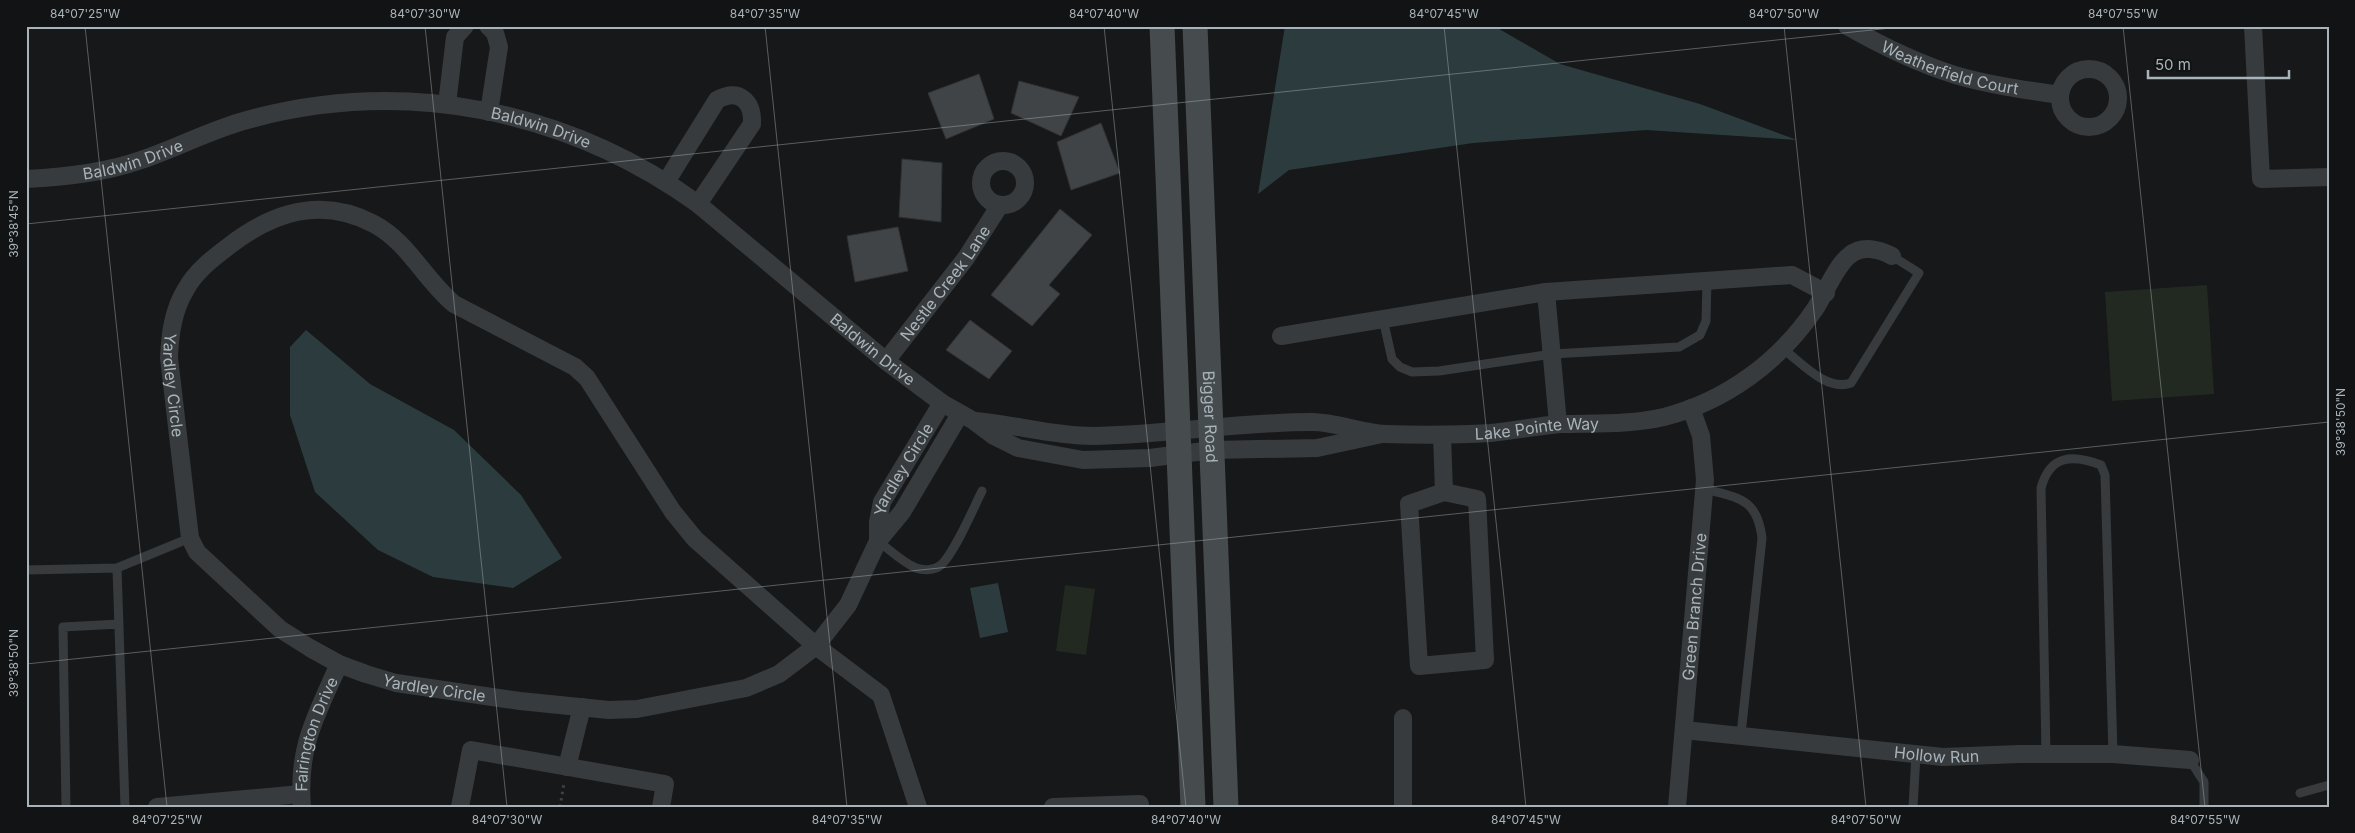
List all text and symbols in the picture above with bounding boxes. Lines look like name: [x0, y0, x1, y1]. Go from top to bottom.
text: 84°07'25"W: [50, 6, 120, 21]
text: 84°07'30"W: [390, 6, 460, 21]
text: 84°07'35"W: [730, 6, 800, 21]
text: 84°07'40"W: [1069, 6, 1139, 21]
text: 84°07'45"W: [1409, 6, 1479, 21]
text: 84°07'50"W: [1749, 6, 1819, 21]
text: 84°07'55"W: [2088, 6, 2158, 21]
street label: Weatherfield Court: [1878, 36, 2020, 99]
scale bar: [2148, 48, 2289, 80]
text: 50 m: [2155, 55, 2191, 74]
street label: Baldwin Drive: [489, 102, 594, 152]
street label: Baldwin Drive: [81, 135, 186, 184]
text: 39°38'45"N: [6, 190, 21, 258]
street label: Nestle Creek Lane: [896, 221, 994, 345]
street label: Baldwin Drive: [826, 309, 919, 389]
street label: Yardley Circle: [159, 332, 188, 438]
street label: Bigger Road: [1199, 370, 1222, 463]
text: 39°38'50"N: [2333, 388, 2348, 456]
street label: Lake Pointe Way: [1474, 413, 1599, 444]
street label: Yardley Circle: [870, 419, 938, 517]
street label: Green Branch Drive: [1678, 532, 1710, 681]
text: 39°38'50"N: [6, 629, 21, 697]
street label: Yardley Circle: [380, 669, 487, 706]
street label: Fairington Drive: [291, 674, 342, 792]
street label: Hollow Run: [1893, 742, 1980, 767]
text: 84°07'25"W: [132, 812, 202, 827]
text: 84°07'30"W: [472, 812, 542, 827]
text: 84°07'35"W: [812, 812, 882, 827]
text: 84°07'40"W: [1151, 812, 1221, 827]
text: 84°07'45"W: [1491, 812, 1561, 827]
text: 84°07'50"W: [1831, 812, 1901, 827]
text: 84°07'55"W: [2170, 812, 2240, 827]

